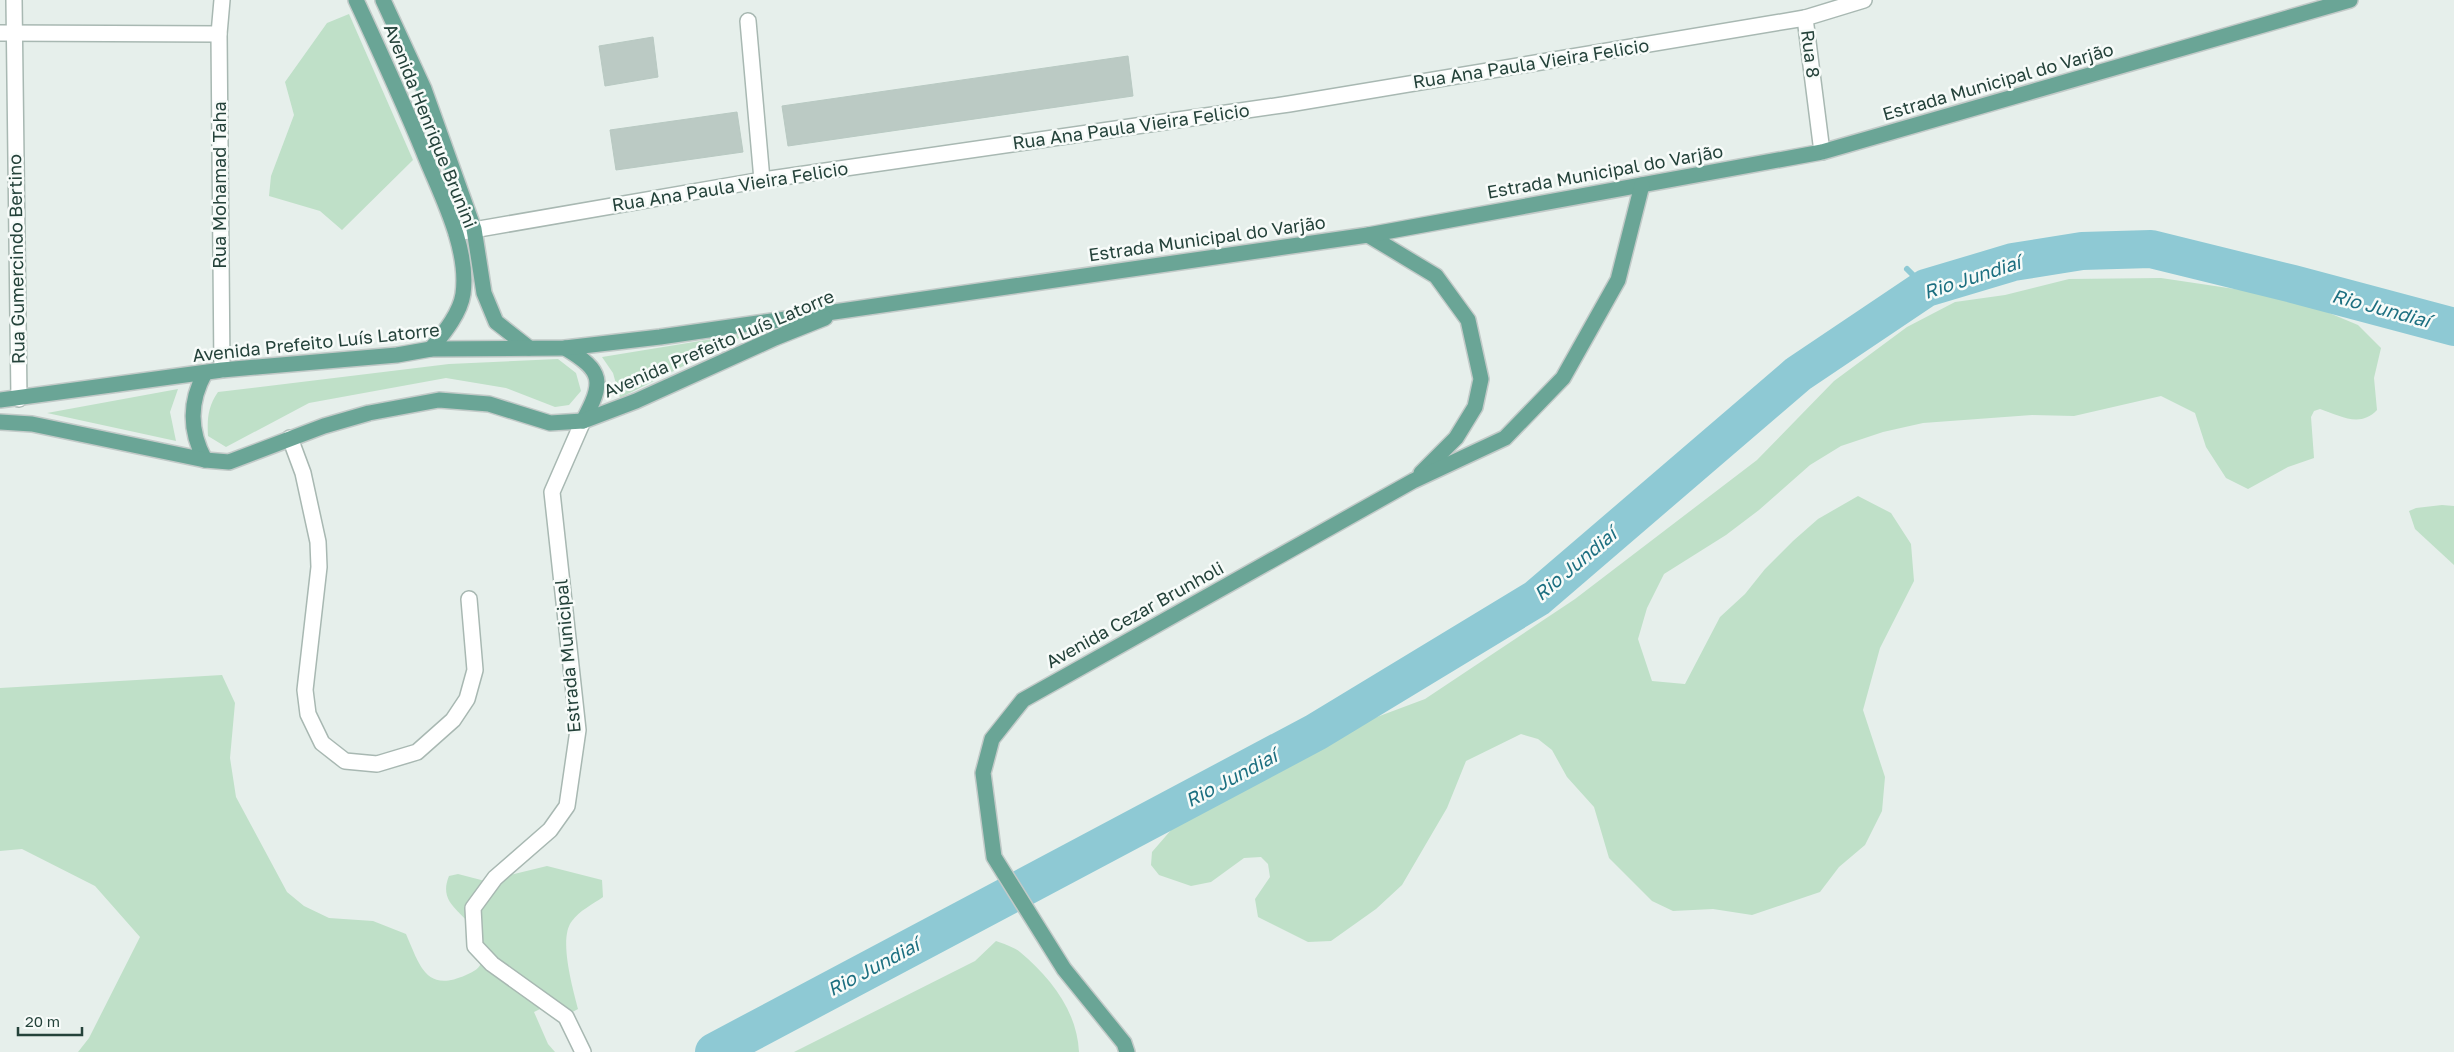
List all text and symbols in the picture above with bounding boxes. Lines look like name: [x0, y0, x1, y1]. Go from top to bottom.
street label: Avenida Henrique Brunini: [380, 20, 482, 231]
street label: Rua 8: [1797, 29, 1825, 79]
street label: Rua Ana Paula Vieira Felicio: [1411, 33, 1651, 93]
street label: Estrada Municipal do Varjão: [1880, 37, 2116, 125]
street label: Rua Ana Paula Vieira Felicio: [1011, 98, 1251, 154]
street label: Rua Mohamad Taha: [208, 101, 230, 269]
street label: Estrada Municipal do Varjão: [1485, 139, 1725, 203]
street label: Rua Gumercindo Bertino: [3, 154, 29, 364]
street label: Rua Ana Paula Vieira Felicio: [610, 156, 850, 216]
street label: Estrada Municipal do Varjão: [1087, 210, 1327, 266]
water label: Rio Jundiaí: [1921, 249, 2028, 303]
water label: Rio Jundiaí: [2330, 283, 2437, 333]
street label: Avenida Prefeito Luís Latorre: [600, 284, 837, 402]
street label: Avenida Prefeito Luís Latorre: [191, 318, 440, 366]
water label: Rio Jundiaí: [1529, 519, 1624, 605]
street label: Avenida Cezar Brunholi: [1042, 556, 1227, 672]
street label: Estrada Municipal: [549, 578, 585, 734]
water label: Rio Jundiaí: [1181, 742, 1285, 811]
water label: Rio Jundiaí: [823, 931, 927, 1000]
scale bar: [18, 1004, 81, 1036]
text: 20 m: [25, 1012, 60, 1030]

